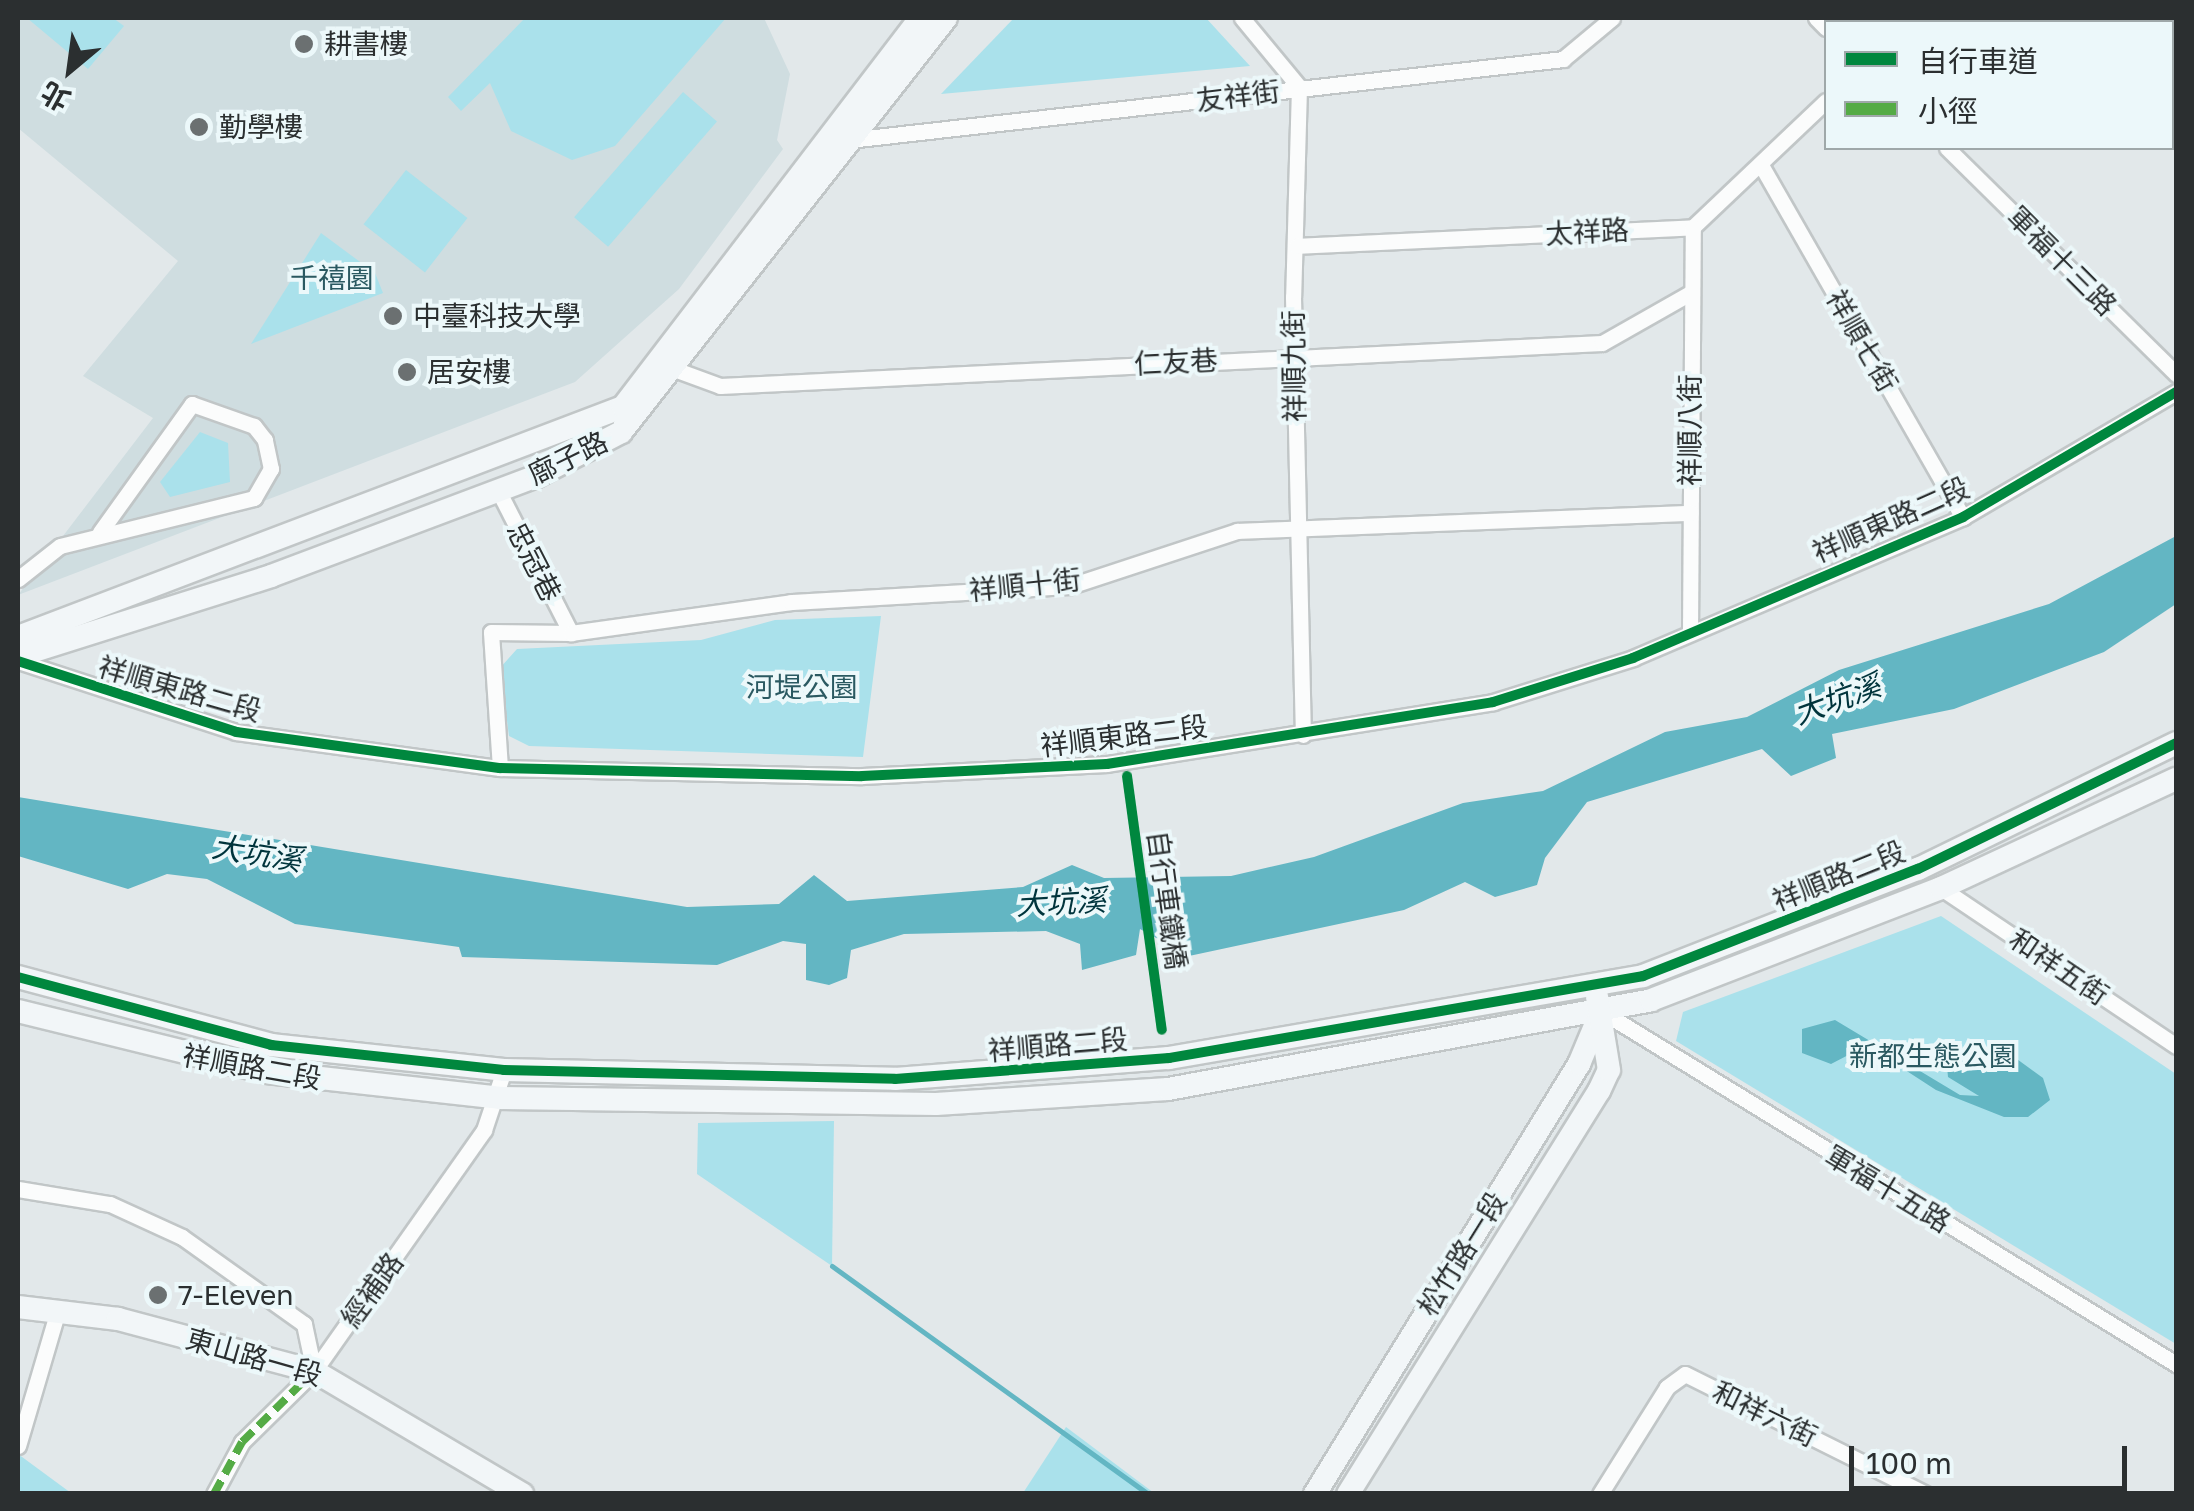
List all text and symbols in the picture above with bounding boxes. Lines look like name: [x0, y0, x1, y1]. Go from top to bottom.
north arrow: [20, 20, 120, 120]
legend: [1824, 20, 2174, 150]
place label: 耕書樓: [324, 27, 408, 61]
marker: 耕書樓: [293, 33, 315, 55]
text: 自行車道: [1918, 43, 2038, 79]
street label: 友祥街: [1194, 74, 1282, 118]
text: 北: [35, 75, 75, 118]
text: 小徑: [1918, 93, 1978, 129]
place label: 勤學樓: [219, 110, 303, 144]
marker: 勤學樓: [188, 116, 210, 138]
street label: 軍福十三路: [2001, 200, 2123, 322]
street label: 太祥路: [1544, 213, 1630, 251]
park label: 千禧園: [290, 261, 374, 295]
street label: 祥順七街: [1819, 284, 1905, 398]
place label: 中臺科技大學: [413, 299, 581, 333]
marker: 中臺科技大學: [382, 305, 404, 327]
street label: 祥順九街: [1276, 310, 1312, 422]
street label: 仁友巷: [1133, 343, 1219, 381]
place label: 居安樓: [427, 355, 511, 389]
marker: 居安樓: [396, 361, 418, 383]
street label: 祥順八街: [1673, 374, 1707, 486]
street label: 廍子路: [523, 424, 613, 492]
street label: 祥順東路二段: [1807, 470, 1975, 570]
street label: 忠冠巷: [500, 517, 568, 607]
street label: 祥順十街: [968, 562, 1082, 608]
street label: 祥順東路二段: [95, 650, 265, 728]
water label: 大坑溪: [1789, 667, 1885, 731]
park label: 河堤公園: [746, 670, 858, 704]
street label: 祥順東路二段: [1039, 709, 1209, 763]
water label: 大坑溪: [210, 828, 304, 878]
street label: 自行車鐵橋: [1141, 828, 1193, 972]
street label: 祥順路二段: [1768, 834, 1910, 918]
water label: 大坑溪: [1015, 882, 1107, 922]
street label: 和祥五街: [2003, 922, 2115, 1012]
street label: 祥順路二段: [987, 1022, 1129, 1068]
street label: 祥順路二段: [180, 1038, 324, 1096]
park label: 新都生態公園: [1849, 1039, 2017, 1073]
street label: 軍福十五路: [1819, 1139, 1957, 1239]
street label: 松竹路一段: [1411, 1186, 1513, 1322]
street label: 經補路: [334, 1246, 410, 1334]
place label: 7-Eleven: [178, 1278, 293, 1312]
marker: 7-Eleven: [147, 1284, 169, 1306]
street label: 東山路一段: [182, 1322, 326, 1392]
street label: 和祥六街: [1707, 1374, 1823, 1454]
scale bar: [1854, 1426, 2132, 1488]
text: 100 m: [1866, 1445, 1952, 1481]

